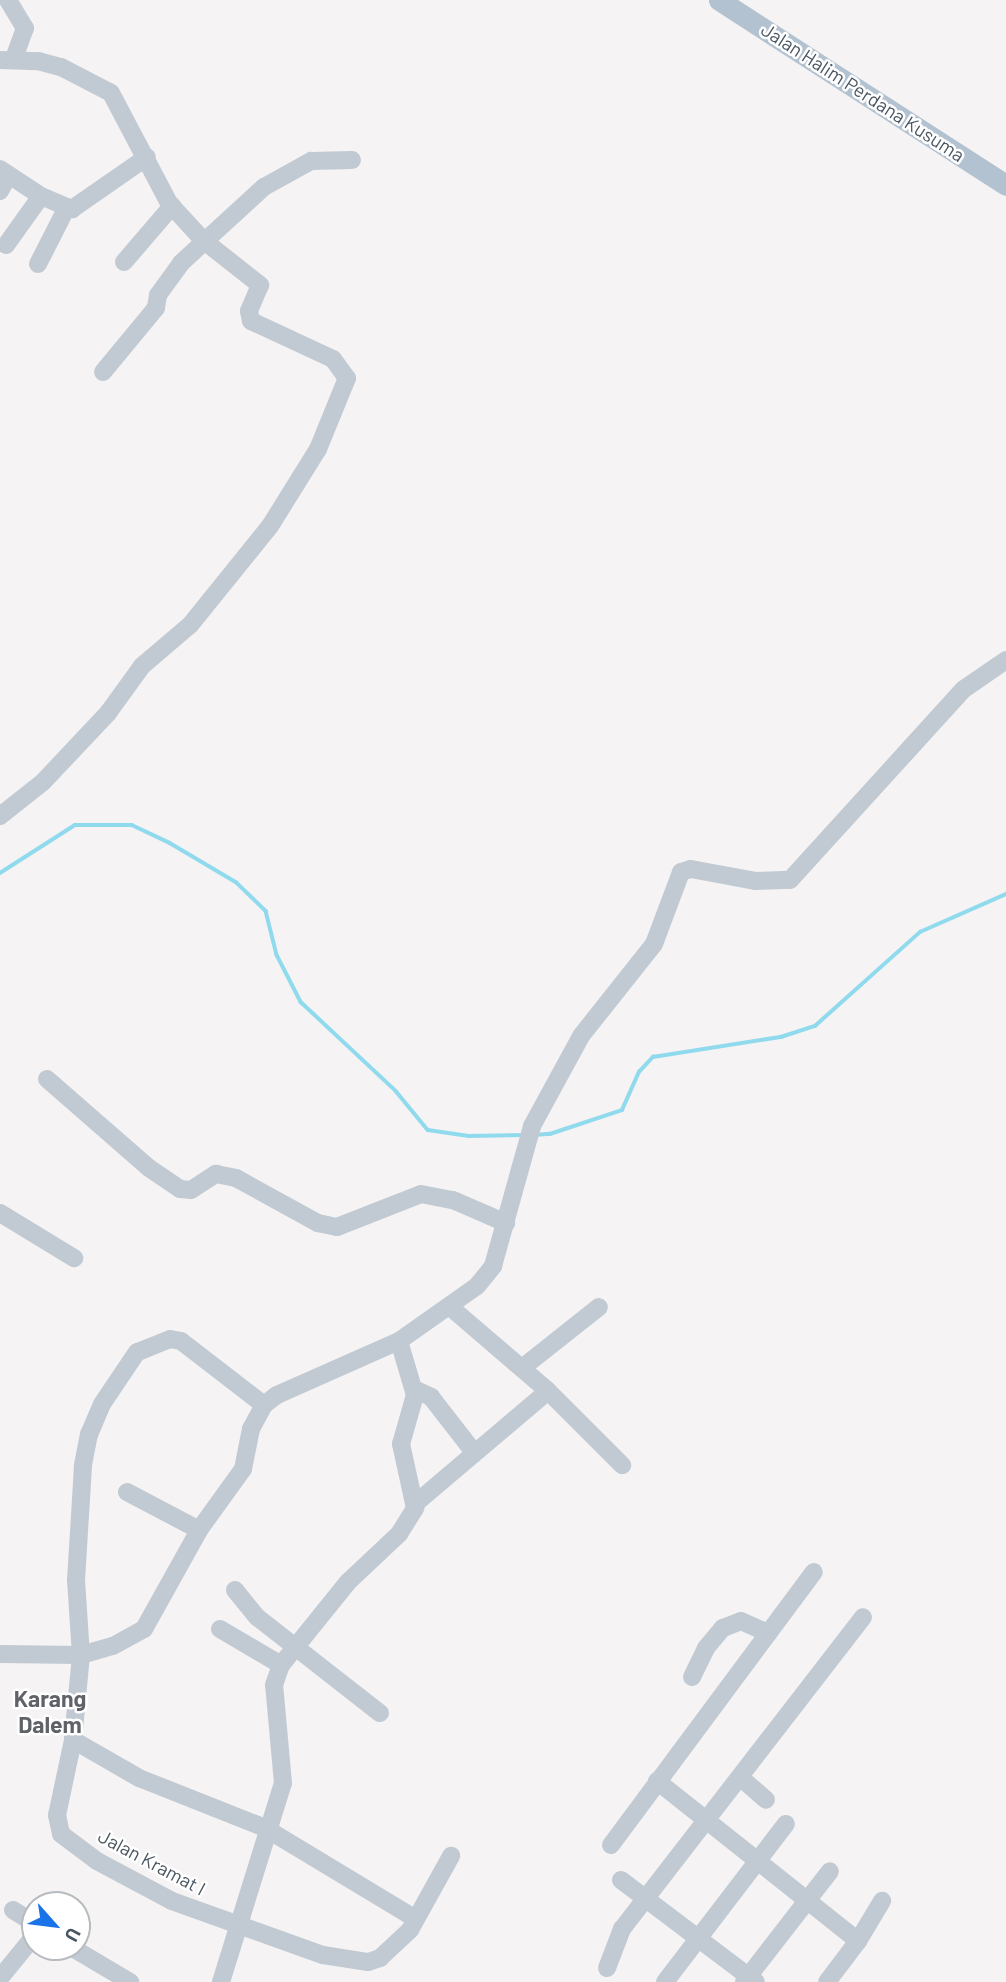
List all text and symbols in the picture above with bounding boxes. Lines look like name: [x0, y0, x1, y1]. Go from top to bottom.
street label: Jalan Halim Perdana Kusuma: [757, 18, 969, 166]
district label: Karang Dalem: [14, 1684, 86, 1738]
street label: Jalan Kramat I: [95, 1824, 209, 1900]
north arrow: [21, 1891, 91, 1961]
text: U: [60, 1924, 86, 1946]

